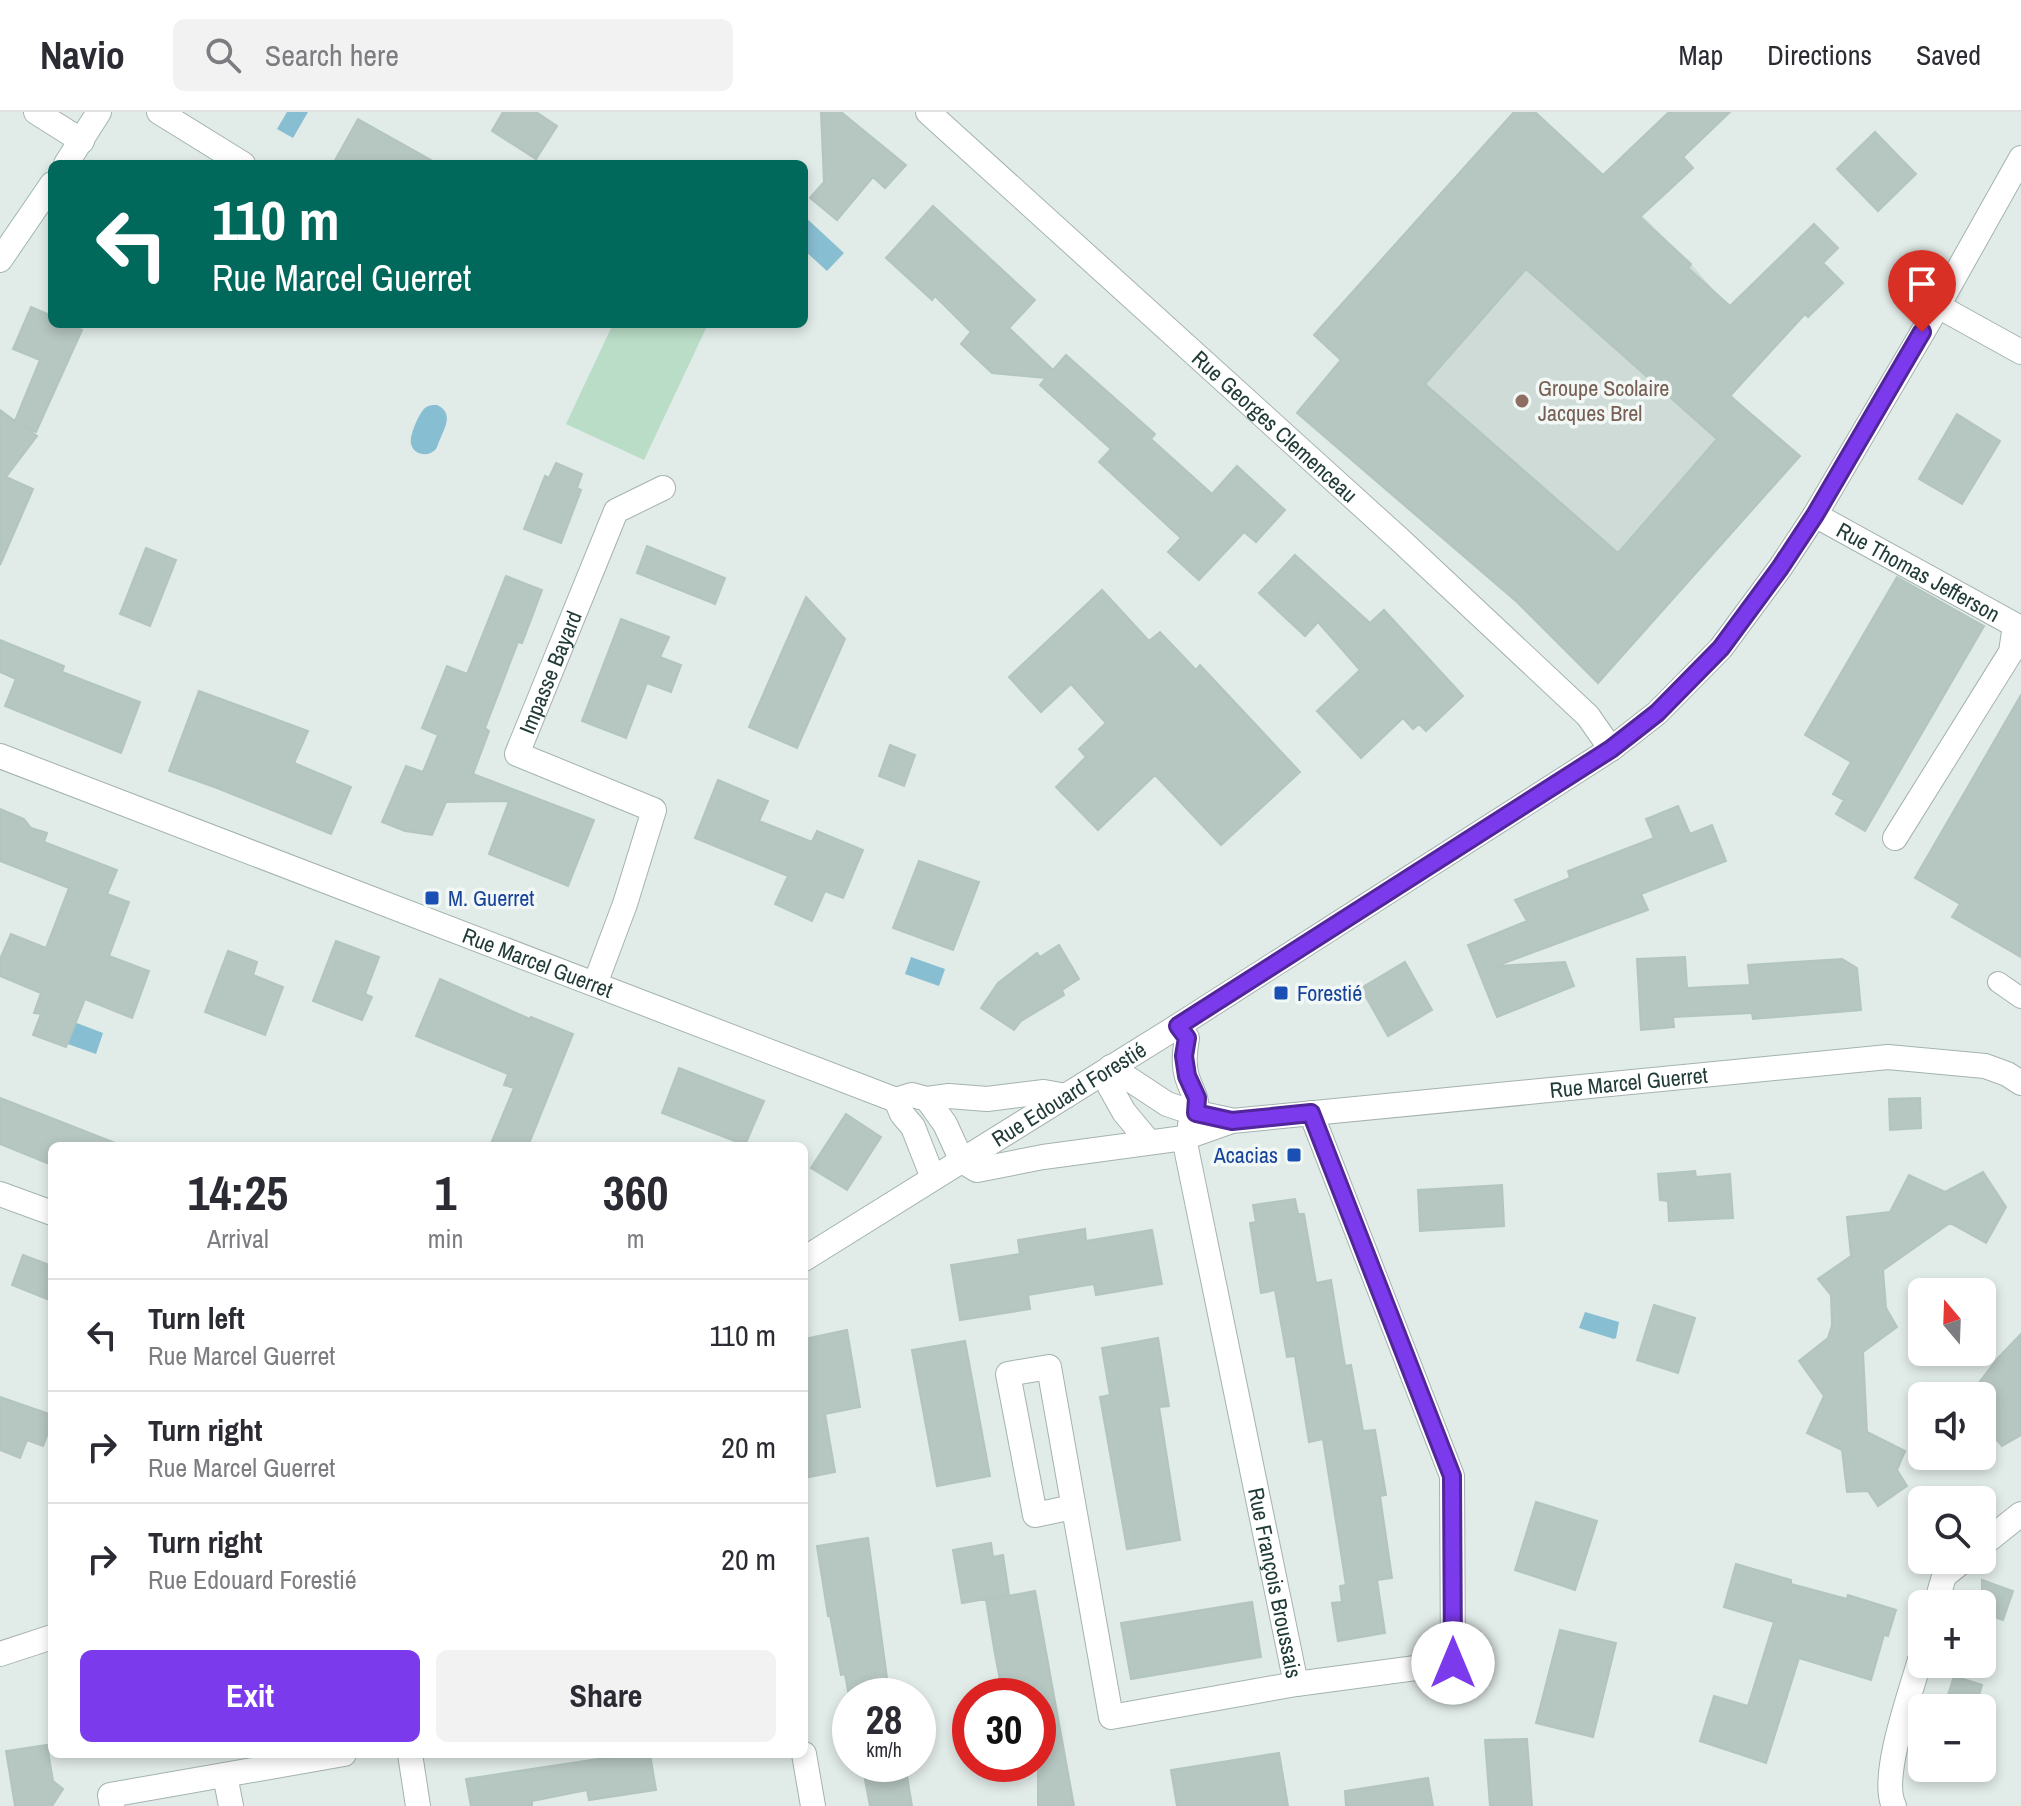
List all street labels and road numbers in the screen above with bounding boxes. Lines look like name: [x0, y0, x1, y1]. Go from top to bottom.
street label: Rue Georges Clemenceau: [1185, 343, 1364, 509]
street label: Rue Thomas Jefferson: [1831, 515, 2005, 629]
street label: Impasse Bayard: [512, 606, 589, 738]
street label: Rue Marcel Guerret: [458, 920, 617, 1005]
street label: Rue Edouard Forestié: [986, 1035, 1152, 1154]
street label: Rue Marcel Guerret: [1548, 1060, 1709, 1105]
street label: Rue François Broussais: [1241, 1485, 1309, 1681]

